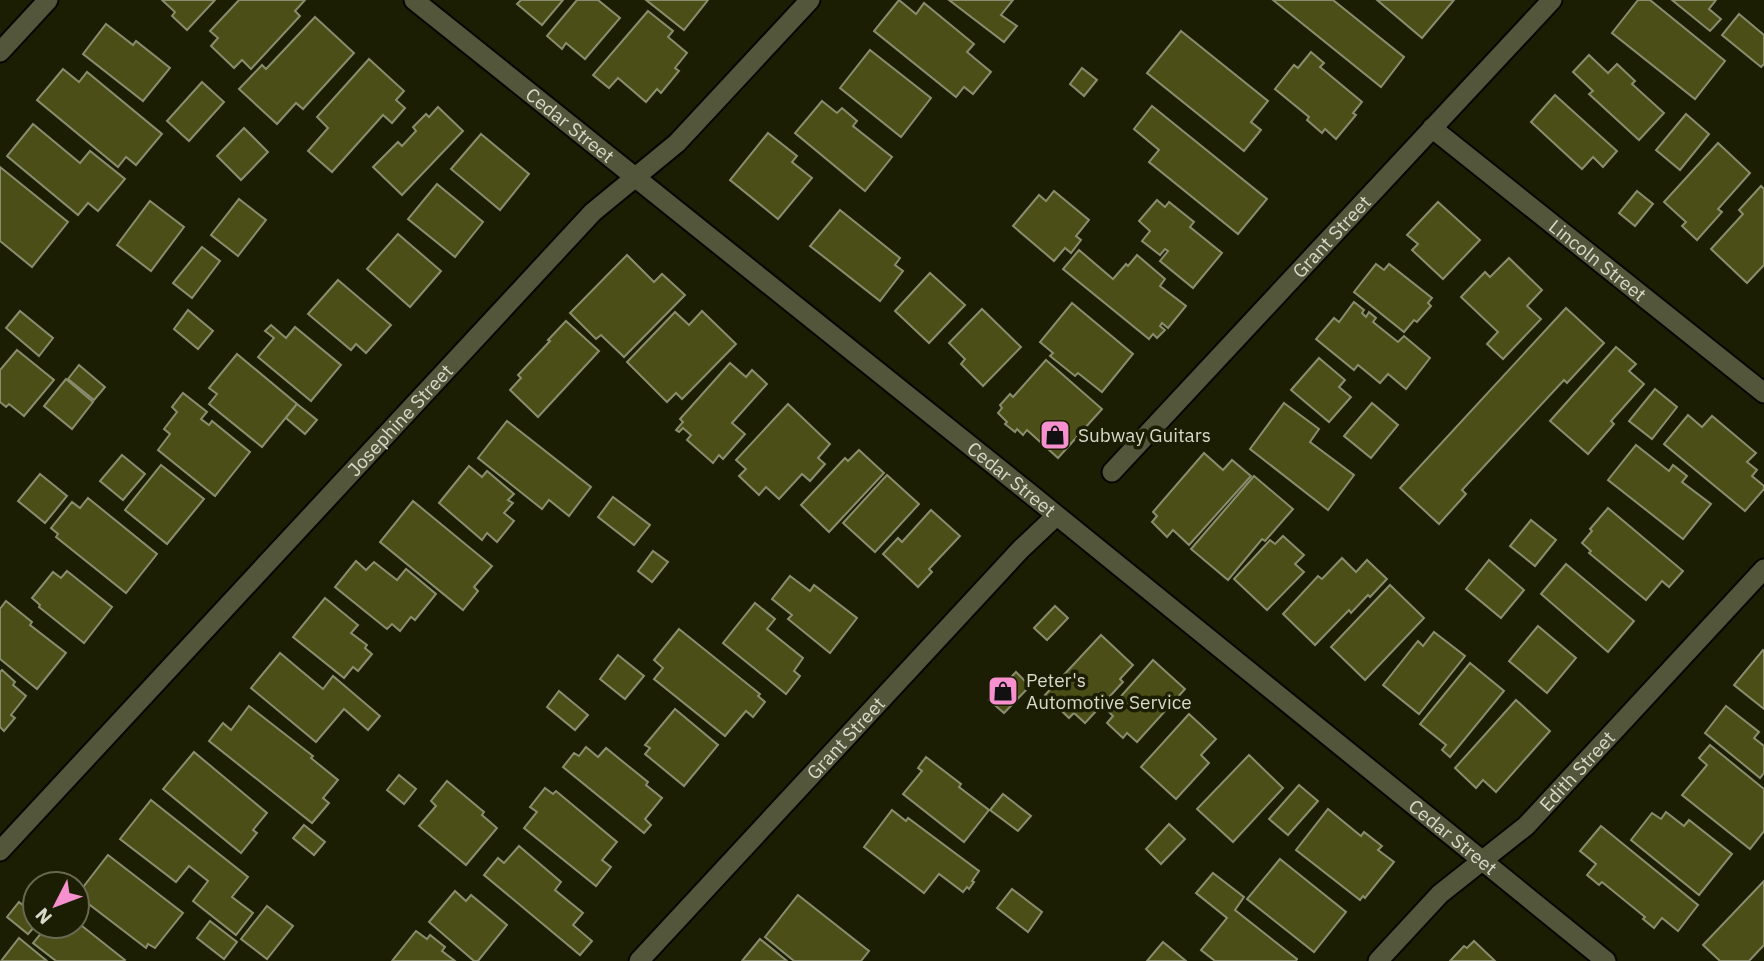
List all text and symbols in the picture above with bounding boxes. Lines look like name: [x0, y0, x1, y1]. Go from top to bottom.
street label: Cedar Street: [521, 82, 619, 168]
street label: Grant Street: [1287, 190, 1376, 283]
street label: Lincoln Street: [1544, 214, 1651, 306]
street label: Josephine Street: [342, 359, 458, 481]
shop icon: Subway Guitars: [1038, 418, 1072, 452]
place label: Subway Guitars: [1078, 423, 1211, 447]
street label: Cedar Street: [962, 436, 1061, 522]
place label: Peter's Automotive Service: [1026, 668, 1192, 714]
shop icon: Peter's Automotive Service: [986, 674, 1020, 708]
street label: Grant Street: [801, 692, 890, 785]
street label: Edith Street: [1534, 726, 1620, 816]
street label: Cedar Street: [1404, 794, 1502, 880]
north arrow: [21, 870, 91, 940]
text: N: [30, 903, 57, 930]

